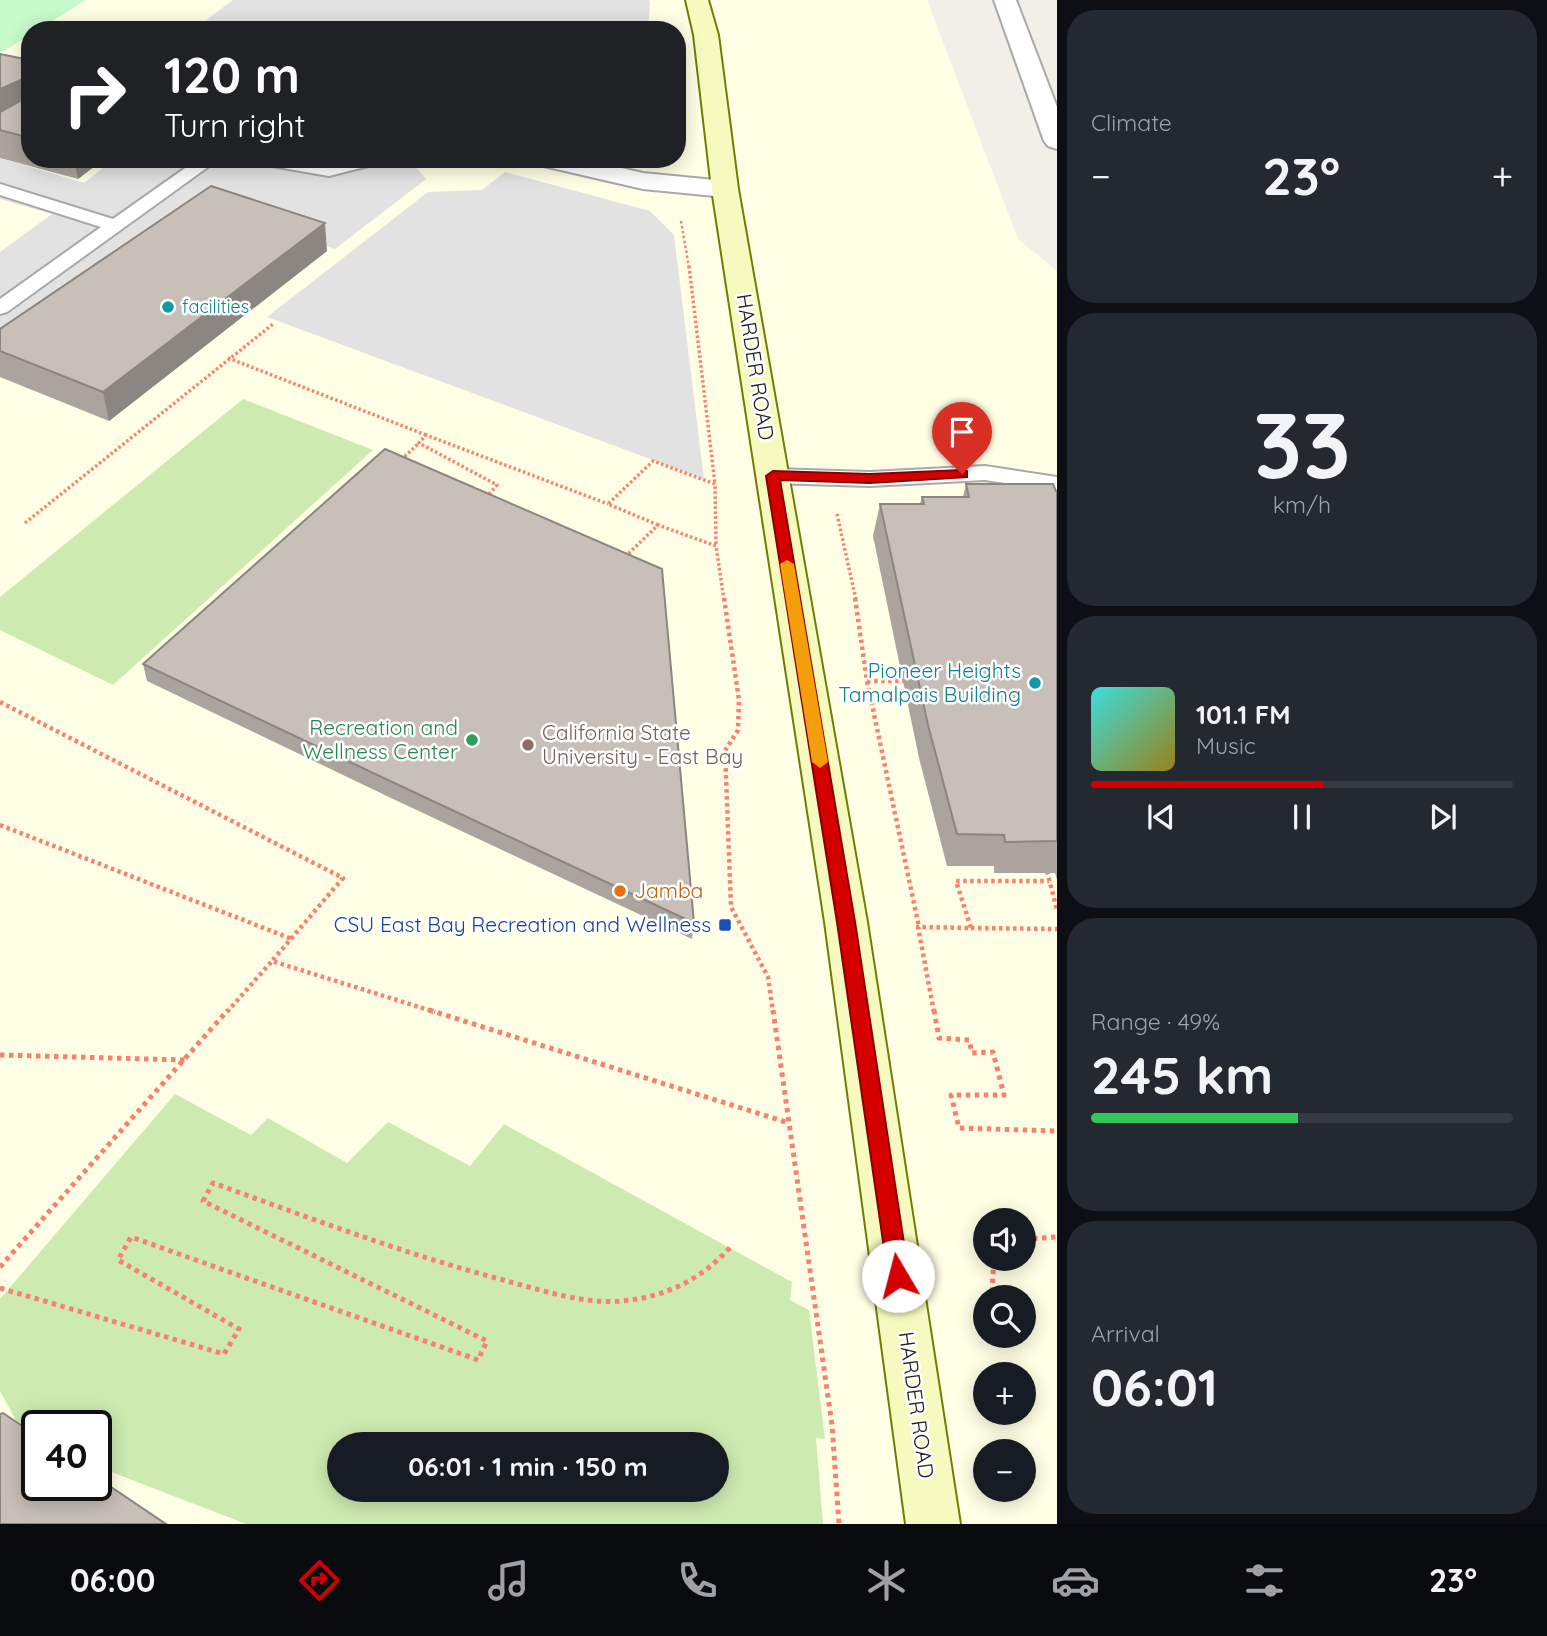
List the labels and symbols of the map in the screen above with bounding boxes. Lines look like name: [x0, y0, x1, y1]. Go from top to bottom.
street label: HARDER ROAD: [732, 292, 780, 442]
place label: facilities: [182, 295, 249, 318]
marker: facilities: [160, 299, 176, 315]
pin: [932, 402, 992, 474]
place label: Pioneer Heights Tamalpais Building: [838, 657, 1021, 707]
marker: Pioneer Heights Tamalpais Building: [1027, 675, 1043, 691]
place label: Recreation and Wellness Center: [302, 714, 458, 764]
place label: California State University - East Bay: [542, 719, 743, 769]
marker: Recreation and Wellness Center: [464, 732, 480, 748]
marker: California State University - East Bay: [520, 737, 536, 753]
place label: Jamba: [634, 877, 703, 903]
marker: Jamba: [612, 883, 628, 899]
place label: CSU East Bay Recreation and Wellness: [334, 911, 711, 937]
marker: CSU East Bay Recreation and Wellness: [717, 917, 733, 933]
position arrow: [861, 1239, 935, 1313]
street label: HARDER ROAD: [894, 1330, 940, 1480]
speed limit sign: 40: [21, 1410, 112, 1501]

